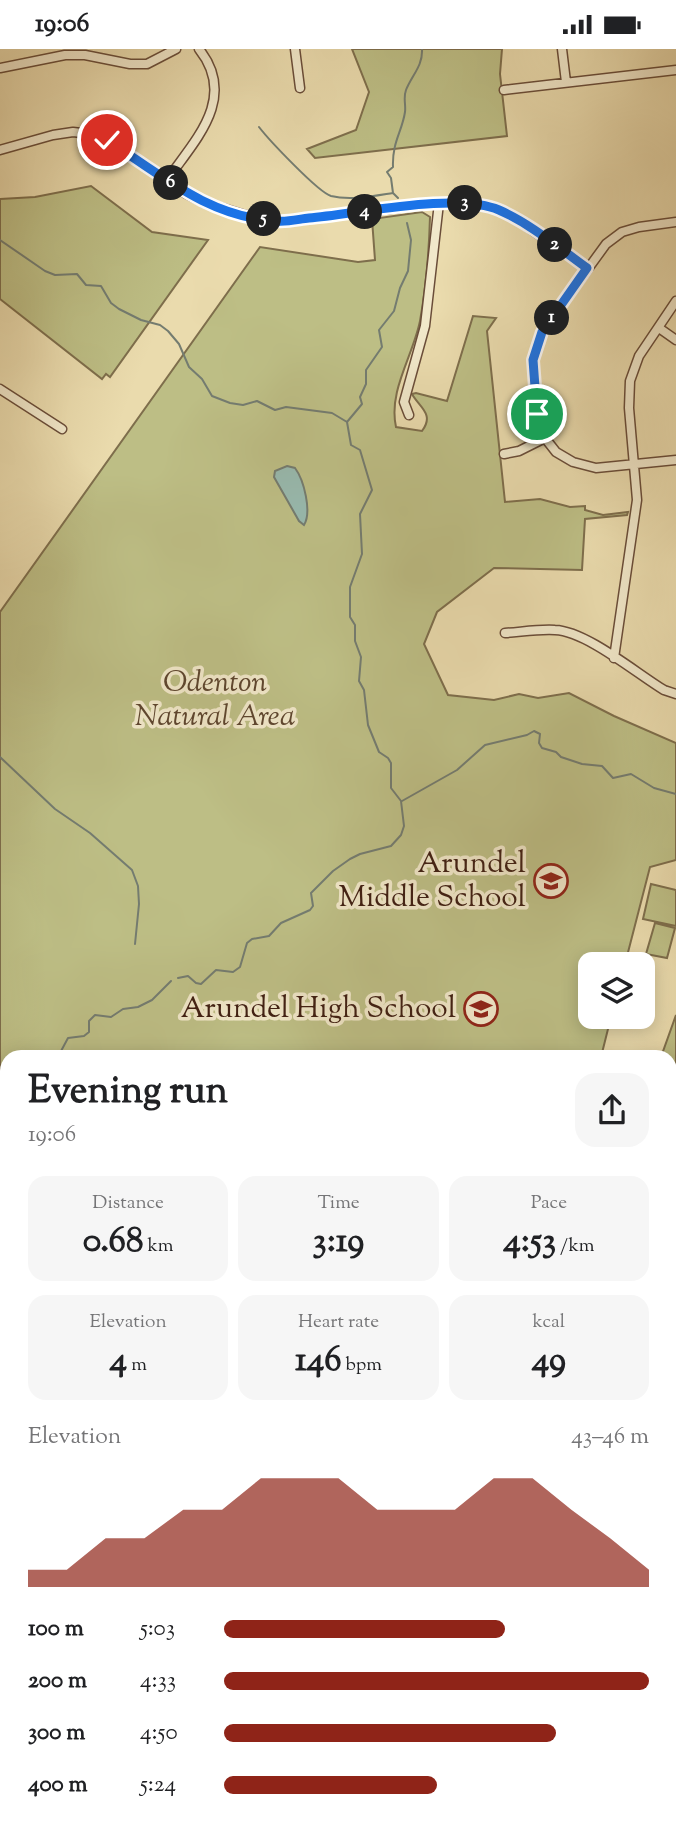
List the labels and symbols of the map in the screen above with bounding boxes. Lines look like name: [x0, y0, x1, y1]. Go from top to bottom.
pin: [77, 110, 137, 170]
pin: 6: [154, 165, 188, 201]
pin: 3: [448, 185, 482, 221]
pin: 4: [348, 195, 382, 229]
pin: 5: [246, 201, 282, 237]
pin: 2: [538, 227, 572, 263]
pin: 1: [534, 301, 570, 335]
pin: [507, 384, 567, 444]
park label: Odenton Natural Area: [135, 662, 295, 739]
place label: Arundel Middle School: [338, 843, 526, 920]
school or university icon: Arundel Middle School: [532, 862, 570, 900]
place label: Arundel High School: [181, 988, 456, 1031]
school or university icon: Arundel High School: [462, 990, 500, 1028]

